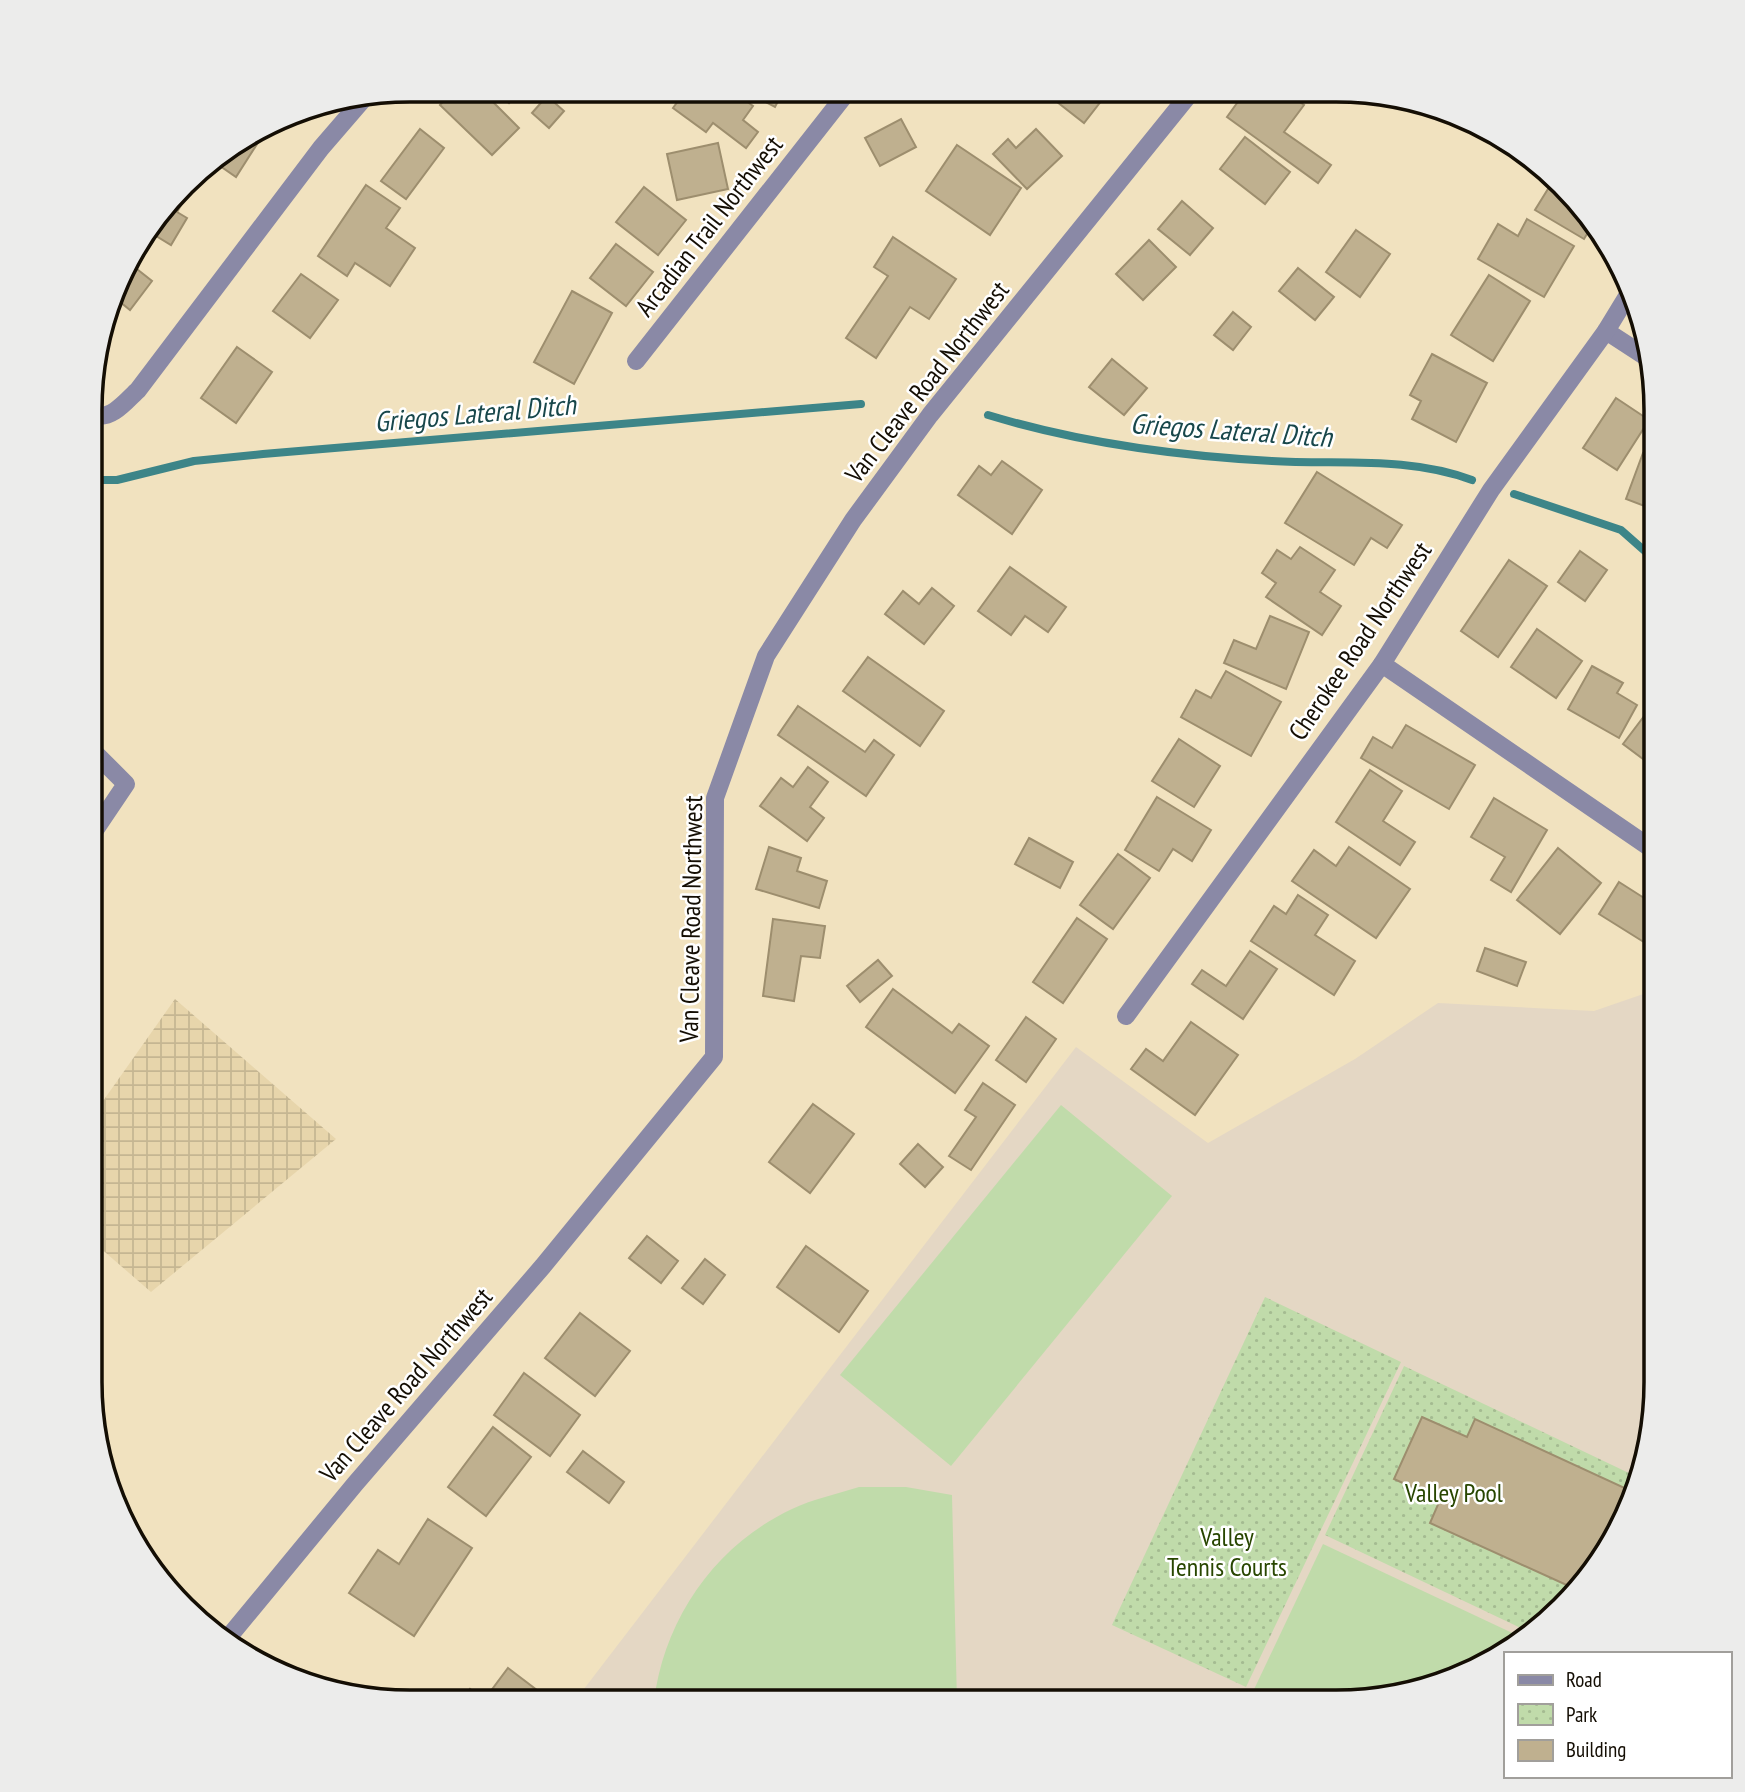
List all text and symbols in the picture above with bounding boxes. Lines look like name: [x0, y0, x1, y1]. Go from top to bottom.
street label: Arcadian Trail Northwest: [628, 129, 789, 323]
street label: Van Cleave Road Northwest: [837, 274, 1016, 490]
water label: Griegos Lateral Ditch: [373, 385, 579, 440]
water label: Griegos Lateral Ditch: [1129, 404, 1335, 455]
street label: Cherokee Road Northwest: [1281, 535, 1438, 746]
street label: Van Cleave Road Northwest: [672, 795, 709, 1044]
street label: Van Cleave Road Northwest: [312, 1281, 499, 1489]
park label: Valley Pool: [1404, 1476, 1503, 1509]
park label: Valley Tennis Courts: [1167, 1520, 1287, 1583]
legend: [1504, 1652, 1731, 1778]
text: Road: [1566, 1666, 1602, 1693]
text: Park: [1566, 1701, 1597, 1728]
text: Building: [1566, 1736, 1626, 1763]

